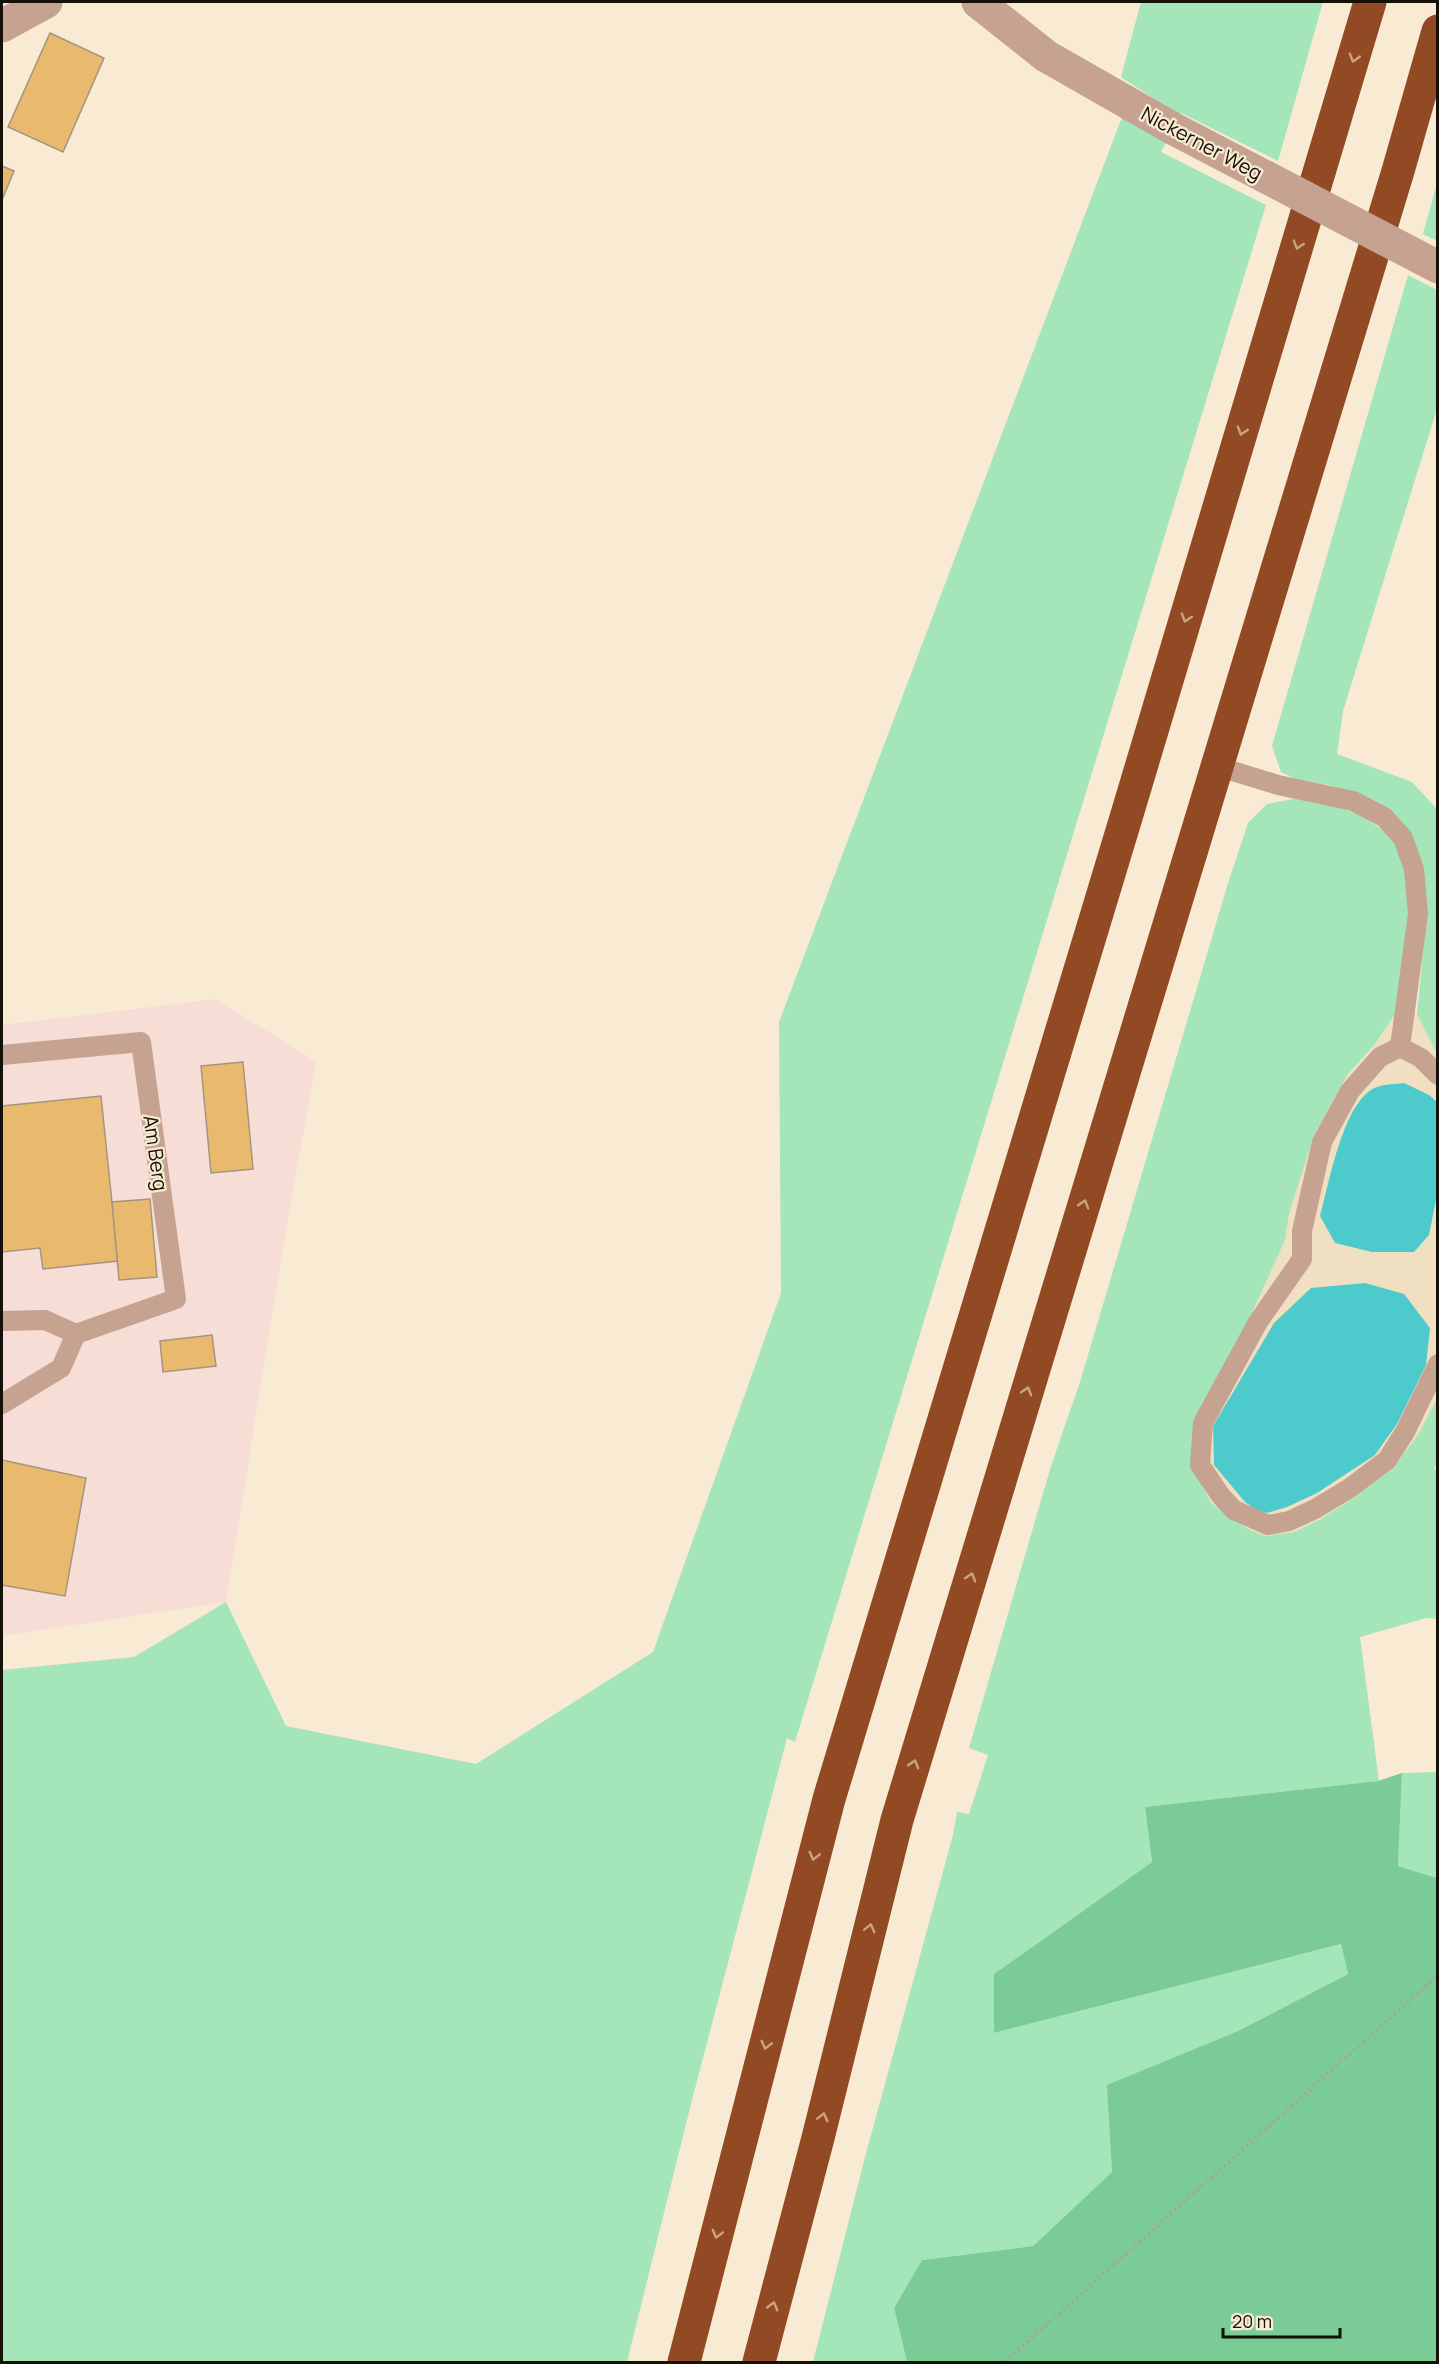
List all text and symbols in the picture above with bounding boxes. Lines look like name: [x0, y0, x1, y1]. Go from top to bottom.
one-way arrow: [1349, 52, 1361, 63]
street label: Nickerner Weg: [1137, 100, 1267, 186]
one-way arrow: [1293, 239, 1305, 250]
one-way arrow: [1237, 425, 1249, 436]
one-way arrow: [1181, 612, 1193, 623]
street label: Am Berg: [137, 1113, 175, 1193]
one-way arrow: [1077, 1199, 1089, 1210]
one-way arrow: [1020, 1386, 1032, 1396]
one-way arrow: [964, 1572, 976, 1583]
one-way arrow: [907, 1759, 919, 1770]
one-way arrow: [809, 1851, 822, 1861]
one-way arrow: [863, 1923, 876, 1933]
one-way arrow: [761, 2039, 773, 2050]
one-way arrow: [815, 2112, 828, 2122]
one-way arrow: [712, 2229, 725, 2239]
one-way arrow: [766, 2301, 779, 2311]
scale bar: [1223, 2301, 1340, 2339]
text: 20 m: [1232, 2309, 1272, 2333]

